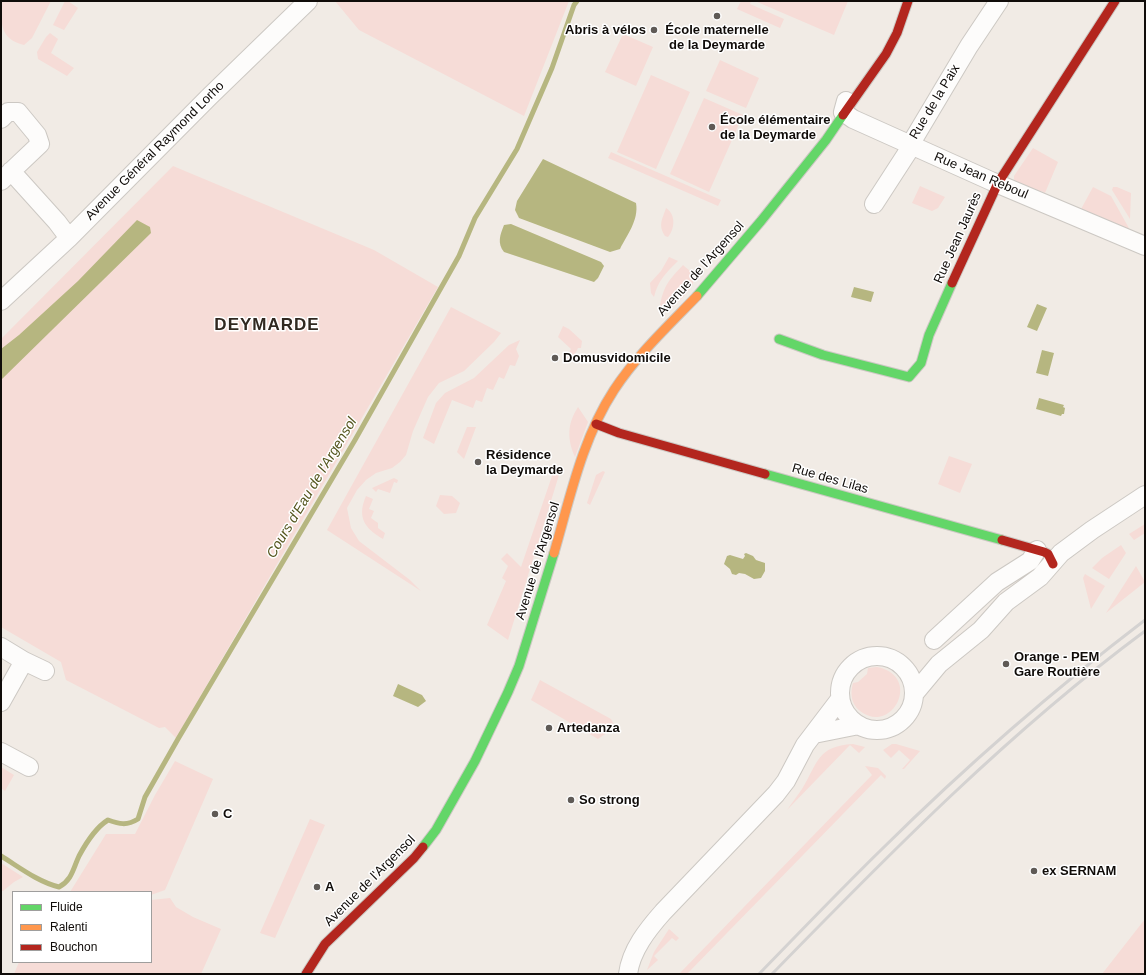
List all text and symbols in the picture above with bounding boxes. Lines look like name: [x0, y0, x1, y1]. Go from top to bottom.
marker: École maternelle de la Deymarde: [712, 11, 722, 21]
place label: Abris à vélos: [565, 22, 646, 38]
place label: École maternelle de la Deymarde: [665, 22, 769, 53]
marker: Abris à vélos: [649, 25, 659, 35]
street label: Rue de la Paix: [907, 62, 963, 142]
street label: Avenue Général Raymond Lorho: [82, 78, 228, 224]
place label: École élémentaire de la Deymarde: [720, 112, 831, 143]
marker: École élémentaire de la Deymarde: [707, 122, 717, 132]
street label: Rue Jean Reboul: [932, 149, 1030, 203]
street label: Rue Jean Jaurès: [931, 190, 985, 286]
street label: Avenue de l'Argensol: [654, 218, 748, 320]
district label: DEYMARDE: [214, 315, 320, 335]
place label: Domusvidomicile: [563, 350, 671, 366]
marker: Domusvidomicile: [550, 353, 560, 363]
water label: Cours d'Eau de l'Argensol: [263, 415, 361, 561]
place label: Résidence la Deymarde: [486, 447, 563, 478]
marker: Résidence la Deymarde: [473, 457, 483, 467]
street label: Rue des Lilas: [790, 461, 870, 497]
street label: Avenue de l'Argensol: [513, 500, 563, 622]
place label: Orange - PEM Gare Routière: [1014, 649, 1100, 680]
marker: Orange - PEM Gare Routière: [1001, 659, 1011, 669]
place label: Artedanza: [557, 720, 620, 736]
marker: Artedanza: [544, 723, 554, 733]
place label: So strong: [579, 792, 640, 808]
marker: So strong: [566, 795, 576, 805]
place label: C: [223, 806, 232, 822]
marker: C: [210, 809, 220, 819]
street label: Avenue de l'Argensol: [321, 832, 419, 930]
place label: ex SERNAM: [1042, 863, 1116, 879]
marker: ex SERNAM: [1029, 866, 1039, 876]
place label: A: [325, 879, 334, 895]
marker: A: [312, 882, 322, 892]
legend: [12, 891, 152, 963]
text: Fluide: [50, 900, 83, 914]
text: Ralenti: [50, 920, 87, 934]
text: Bouchon: [50, 940, 97, 954]

